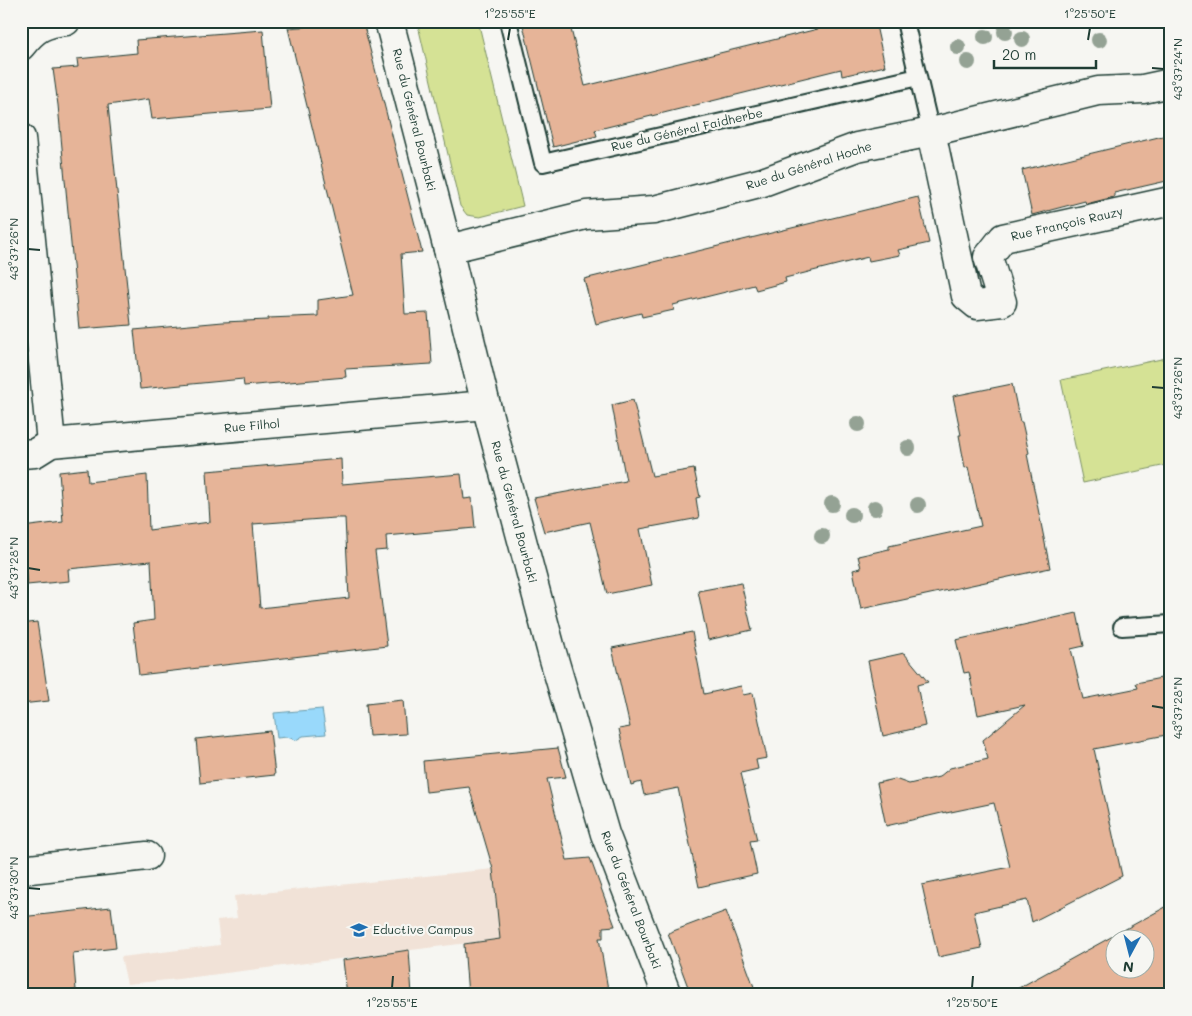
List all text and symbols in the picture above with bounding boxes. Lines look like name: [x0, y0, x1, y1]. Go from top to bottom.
text: 1°25'55"E: [484, 5, 536, 21]
text: 1°25'50"E: [1064, 5, 1116, 21]
scale bar: [994, 38, 1097, 70]
text: 43°37'24"N: [1169, 38, 1185, 100]
text: 20 m: [1002, 44, 1036, 64]
street label: Rue du Général Bourbaki: [389, 47, 440, 193]
street label: Rue du Général Faidherbe: [609, 104, 764, 154]
street label: Rue du Général Hoche: [744, 137, 874, 193]
street label: Rue François Rauzy: [1009, 202, 1124, 244]
text: 43°37'26"N: [5, 218, 21, 280]
text: 43°37'26"N: [1169, 357, 1185, 419]
street label: Rue Filhol: [223, 415, 280, 435]
street label: Rue du Général Bourbaki: [488, 439, 542, 585]
text: 43°37'28"N: [5, 537, 21, 599]
text: 43°37'28"N: [1169, 677, 1185, 739]
street label: Rue du Général Bourbaki: [598, 828, 666, 971]
text: 43°37'30"N: [5, 857, 21, 919]
school or university icon: Eductive Campus: [349, 920, 369, 940]
place label: Eductive Campus: [373, 921, 473, 937]
north arrow: [1104, 928, 1154, 978]
text: N: [1122, 957, 1135, 977]
text: 1°25'55"E: [366, 994, 418, 1010]
text: 1°25'50"E: [946, 994, 998, 1010]

